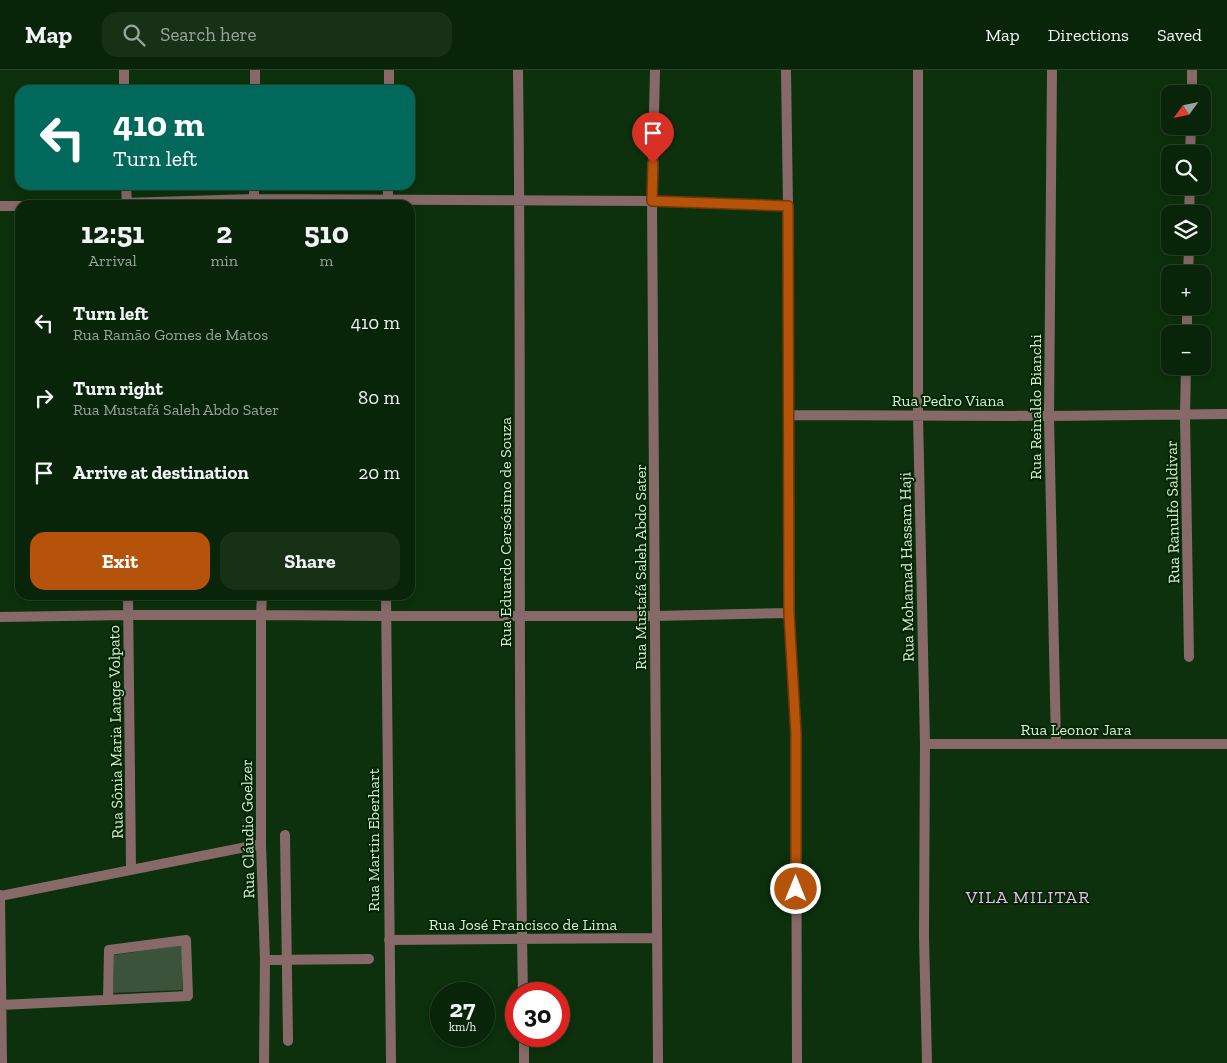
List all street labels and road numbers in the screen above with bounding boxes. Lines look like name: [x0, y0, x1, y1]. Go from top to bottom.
street label: Rua Reinaldo Bianchi: [1026, 334, 1045, 480]
street label: Rua Pedro Viana: [892, 391, 1005, 410]
street label: Rua Eduardo Cersósimo de Souza: [496, 417, 515, 647]
street label: Rua Ranulfo Saldivar: [1162, 440, 1183, 584]
street label: Rua Mustafá Saleh Abdo Sater: [631, 464, 650, 670]
street label: Rua Mohamad Hassam Haji: [895, 471, 918, 662]
street label: Rua Sônia Maria Lange Volpato: [104, 625, 127, 839]
street label: Rua Leonor Jara: [1021, 720, 1132, 739]
street label: Rua Cláudio Goelzer: [237, 759, 258, 899]
street label: Rua Martin Eberhart: [364, 768, 383, 912]
street label: Rua José Francisco de Lima: [429, 915, 618, 934]

